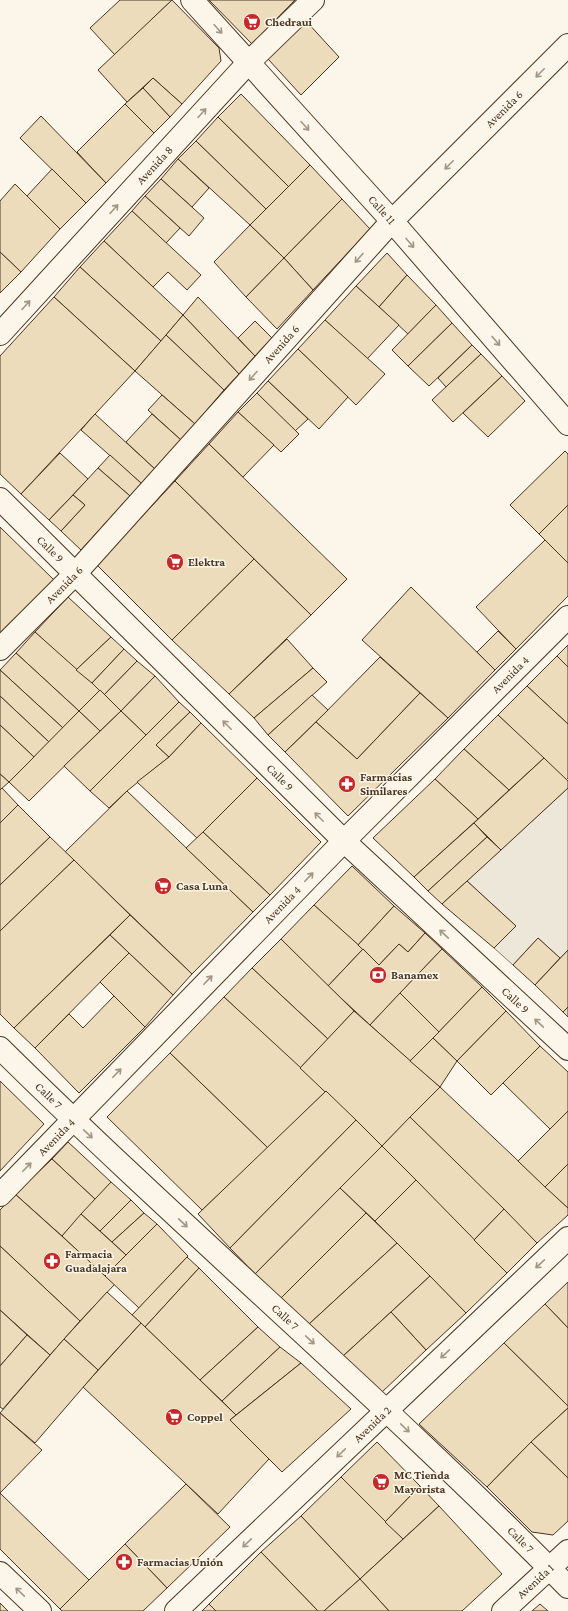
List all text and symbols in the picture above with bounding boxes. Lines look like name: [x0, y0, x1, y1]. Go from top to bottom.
supermarket icon: Chedraui: [242, 12, 262, 32]
place label: Chedraui: [265, 15, 313, 29]
one-way arrow: [213, 24, 222, 34]
one-way arrow: [535, 68, 545, 78]
street label: Avenida 6: [482, 87, 526, 131]
one-way arrow: [197, 108, 207, 118]
one-way arrow: [300, 121, 309, 131]
street label: Avenida 8: [133, 143, 176, 187]
one-way arrow: [444, 159, 454, 169]
street label: Calle 11: [365, 192, 399, 227]
one-way arrow: [109, 204, 119, 214]
one-way arrow: [406, 238, 415, 248]
one-way arrow: [354, 253, 363, 263]
one-way arrow: [22, 300, 31, 310]
street label: Avenida 6: [260, 322, 302, 366]
one-way arrow: [491, 336, 501, 346]
one-way arrow: [248, 371, 258, 381]
street label: Calle 9: [34, 533, 67, 565]
supermarket icon: Elektra: [165, 552, 185, 572]
place label: Elektra: [188, 555, 225, 569]
street label: Avenida 6: [43, 563, 86, 606]
street label: Avenida 4: [489, 653, 532, 696]
one-way arrow: [222, 720, 232, 730]
street label: Calle 9: [264, 761, 297, 794]
place label: Farmacias Similares: [360, 770, 412, 798]
pharmacy icon: Farmacias Similares: [337, 774, 357, 794]
one-way arrow: [314, 812, 324, 821]
one-way arrow: [304, 872, 314, 882]
supermarket icon: Casa Luna: [153, 876, 173, 896]
place label: Casa Luna: [176, 879, 228, 893]
street label: Avenida 4: [261, 883, 304, 926]
one-way arrow: [439, 930, 449, 939]
bank icon: Banamex: [368, 965, 388, 985]
place label: Banamex: [391, 968, 439, 982]
one-way arrow: [203, 975, 213, 985]
street label: Calle 9: [499, 984, 532, 1016]
one-way arrow: [535, 1019, 545, 1028]
one-way arrow: [113, 1068, 122, 1078]
street label: Calle 7: [32, 1079, 65, 1112]
street label: Avenida 4: [35, 1115, 78, 1159]
one-way arrow: [83, 1130, 93, 1139]
one-way arrow: [22, 1162, 32, 1172]
one-way arrow: [178, 1218, 189, 1227]
place label: Farmacia Guadalajara: [65, 1247, 127, 1275]
pharmacy icon: Farmacia Guadalajara: [42, 1251, 62, 1271]
one-way arrow: [535, 1260, 545, 1269]
street label: Calle 7: [269, 1301, 302, 1333]
one-way arrow: [304, 1335, 315, 1344]
one-way arrow: [440, 1349, 450, 1359]
street label: Avenida 2: [351, 1403, 394, 1445]
supermarket icon: Coppel: [164, 1407, 184, 1427]
place label: Coppel: [187, 1410, 223, 1424]
one-way arrow: [400, 1423, 410, 1433]
one-way arrow: [336, 1448, 346, 1458]
place label: MC Tienda Mayorista: [394, 1468, 450, 1496]
supermarket icon: MC Tienda Mayorista: [371, 1472, 391, 1492]
street label: Calle 7: [504, 1523, 537, 1556]
one-way arrow: [242, 1538, 252, 1548]
pharmacy icon: Farmacias Unión: [114, 1552, 134, 1572]
place label: Farmacias Unión: [137, 1555, 223, 1569]
street label: Avenida 1: [514, 1561, 557, 1602]
one-way arrow: [15, 1587, 25, 1597]

